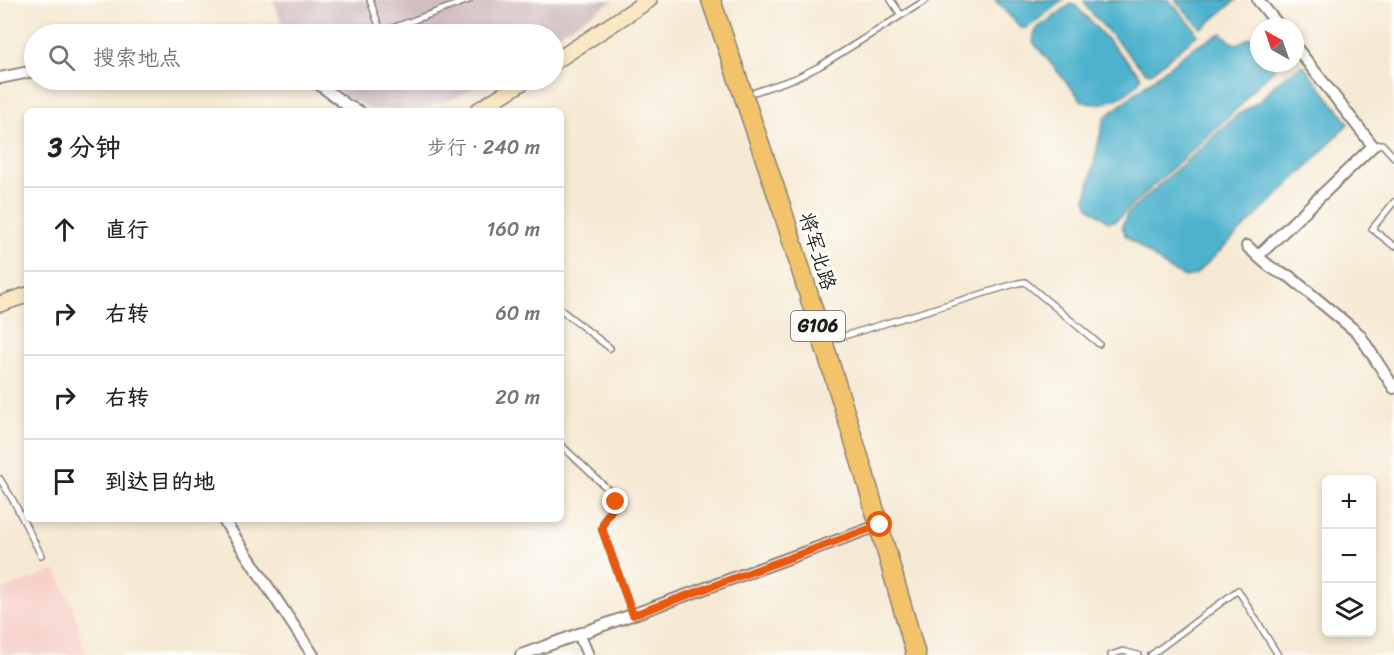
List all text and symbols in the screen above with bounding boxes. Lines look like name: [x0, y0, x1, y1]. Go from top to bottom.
north arrow: [1250, 18, 1304, 72]
search box: [24, 24, 564, 90]
text: 搜索地点: [93, 38, 181, 77]
icon: search: [45, 41, 78, 74]
text: 3 分钟: [48, 124, 121, 170]
text: 步行 · 240 m: [427, 130, 540, 165]
street label: 将军北路: [789, 208, 846, 295]
text: 直行: [105, 210, 149, 249]
text: 160 m: [487, 212, 540, 247]
icon: ahead: [48, 213, 81, 246]
text: 右转: [105, 294, 149, 333]
text: 60 m: [495, 296, 540, 331]
icon: right: [48, 297, 81, 330]
road number: G106: [791, 311, 845, 341]
text: 右转: [105, 378, 149, 417]
text: 20 m: [495, 380, 540, 415]
icon: right: [48, 381, 81, 414]
text: 到达目的地: [105, 462, 215, 501]
icon: arrive: [48, 465, 81, 498]
map controls: [1322, 475, 1376, 637]
button: +: [1322, 475, 1376, 529]
route end: [602, 488, 628, 514]
route start: [866, 511, 892, 537]
button: −: [1322, 529, 1376, 583]
button: layers: [1322, 583, 1376, 637]

